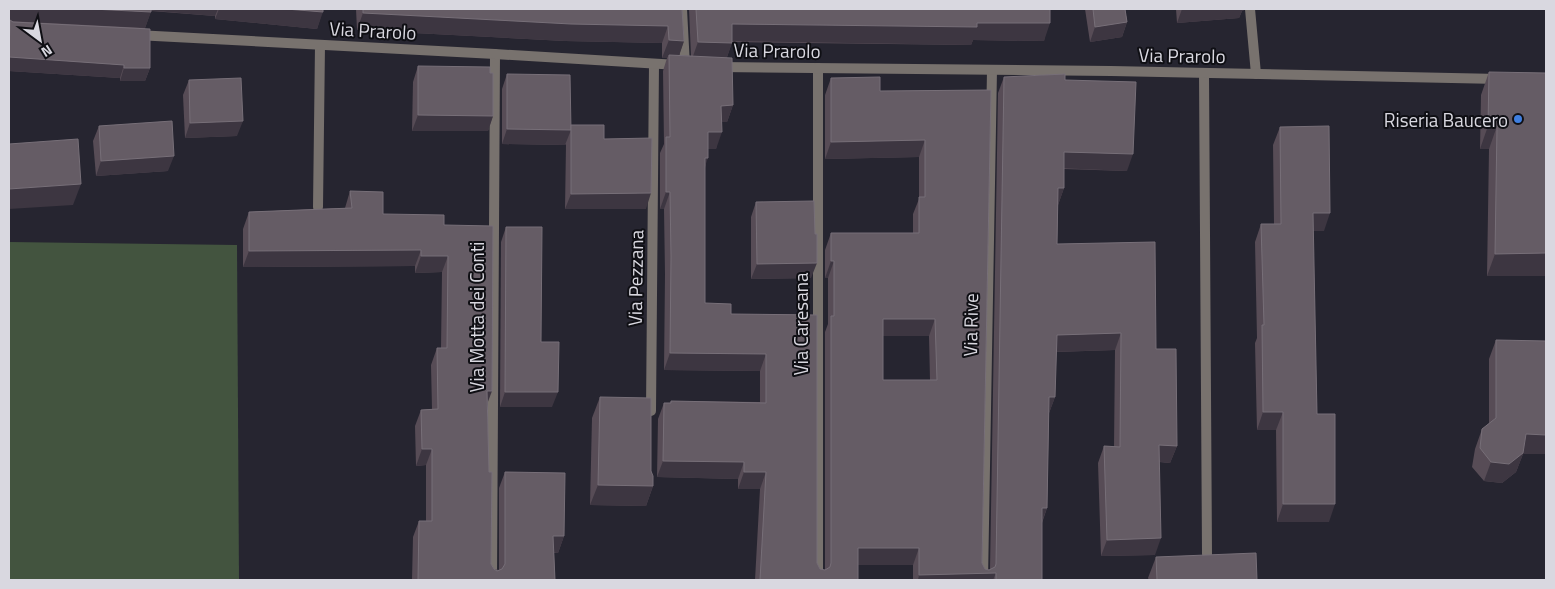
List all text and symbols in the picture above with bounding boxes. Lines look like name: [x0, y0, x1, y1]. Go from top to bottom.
street label: Via Prarolo: [329, 13, 417, 47]
north arrow: [15, 15, 65, 65]
street label: Via Prarolo: [733, 35, 821, 65]
text: N: [37, 40, 57, 63]
street label: Via Prarolo: [1138, 40, 1226, 70]
place label: Riseria Baucero: [1384, 105, 1508, 134]
marker: Riseria Baucero: [1512, 113, 1524, 125]
street label: Via Pezzana: [620, 229, 650, 326]
street label: Via Motta dei Conti: [462, 242, 491, 392]
street label: Via Caresana: [786, 272, 815, 375]
street label: Via Rive: [955, 293, 985, 357]

